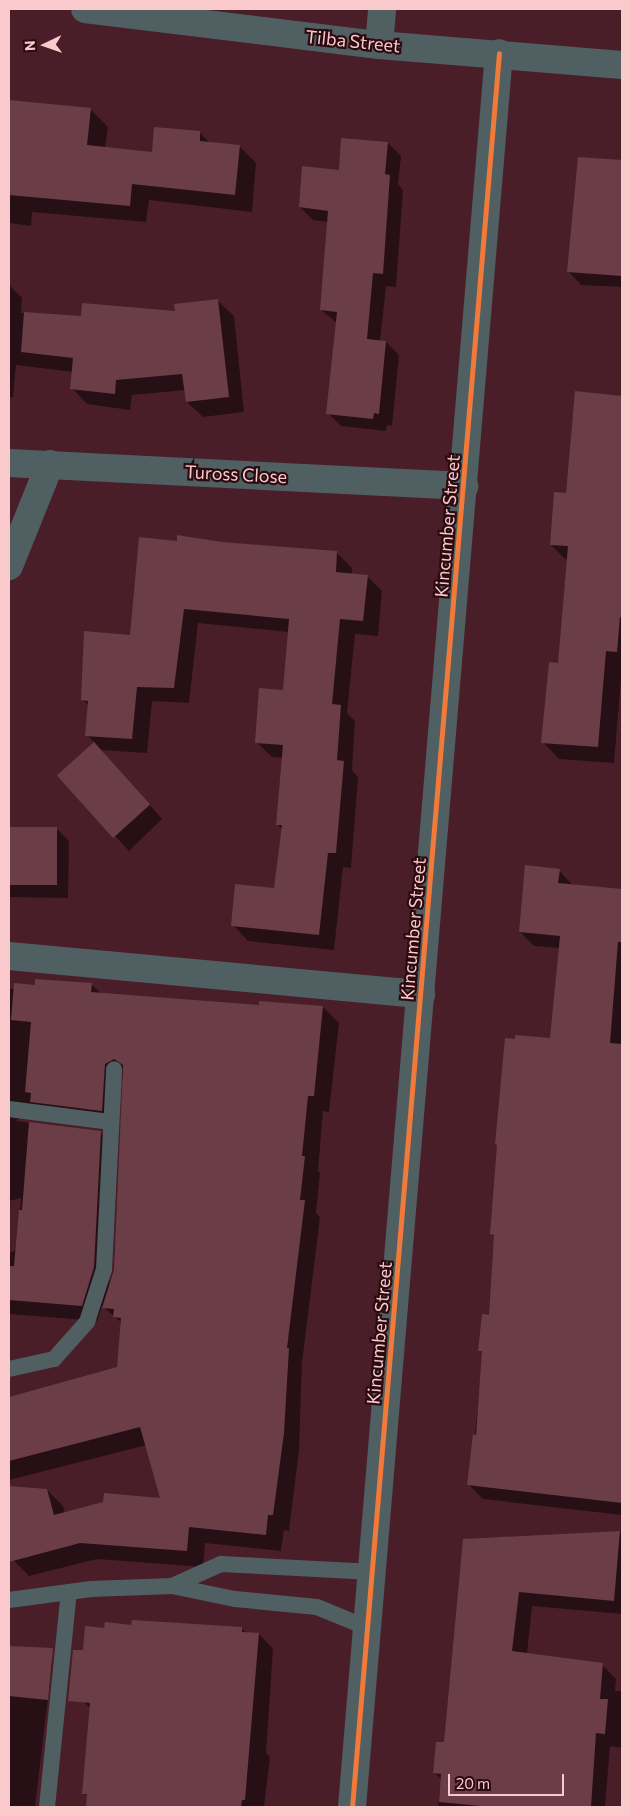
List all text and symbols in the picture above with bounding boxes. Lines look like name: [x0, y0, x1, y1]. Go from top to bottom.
north arrow: [20, 20, 70, 70]
street label: Tilba Street: [305, 25, 401, 57]
text: N: [21, 40, 38, 51]
street label: Kincumber Street: [430, 454, 464, 598]
street label: Tuross Close: [184, 461, 288, 487]
street label: Kincumber Street: [396, 857, 430, 1001]
street label: Kincumber Street: [362, 1261, 396, 1405]
scale bar: [451, 1764, 567, 1796]
text: 20 m: [456, 1774, 490, 1792]

